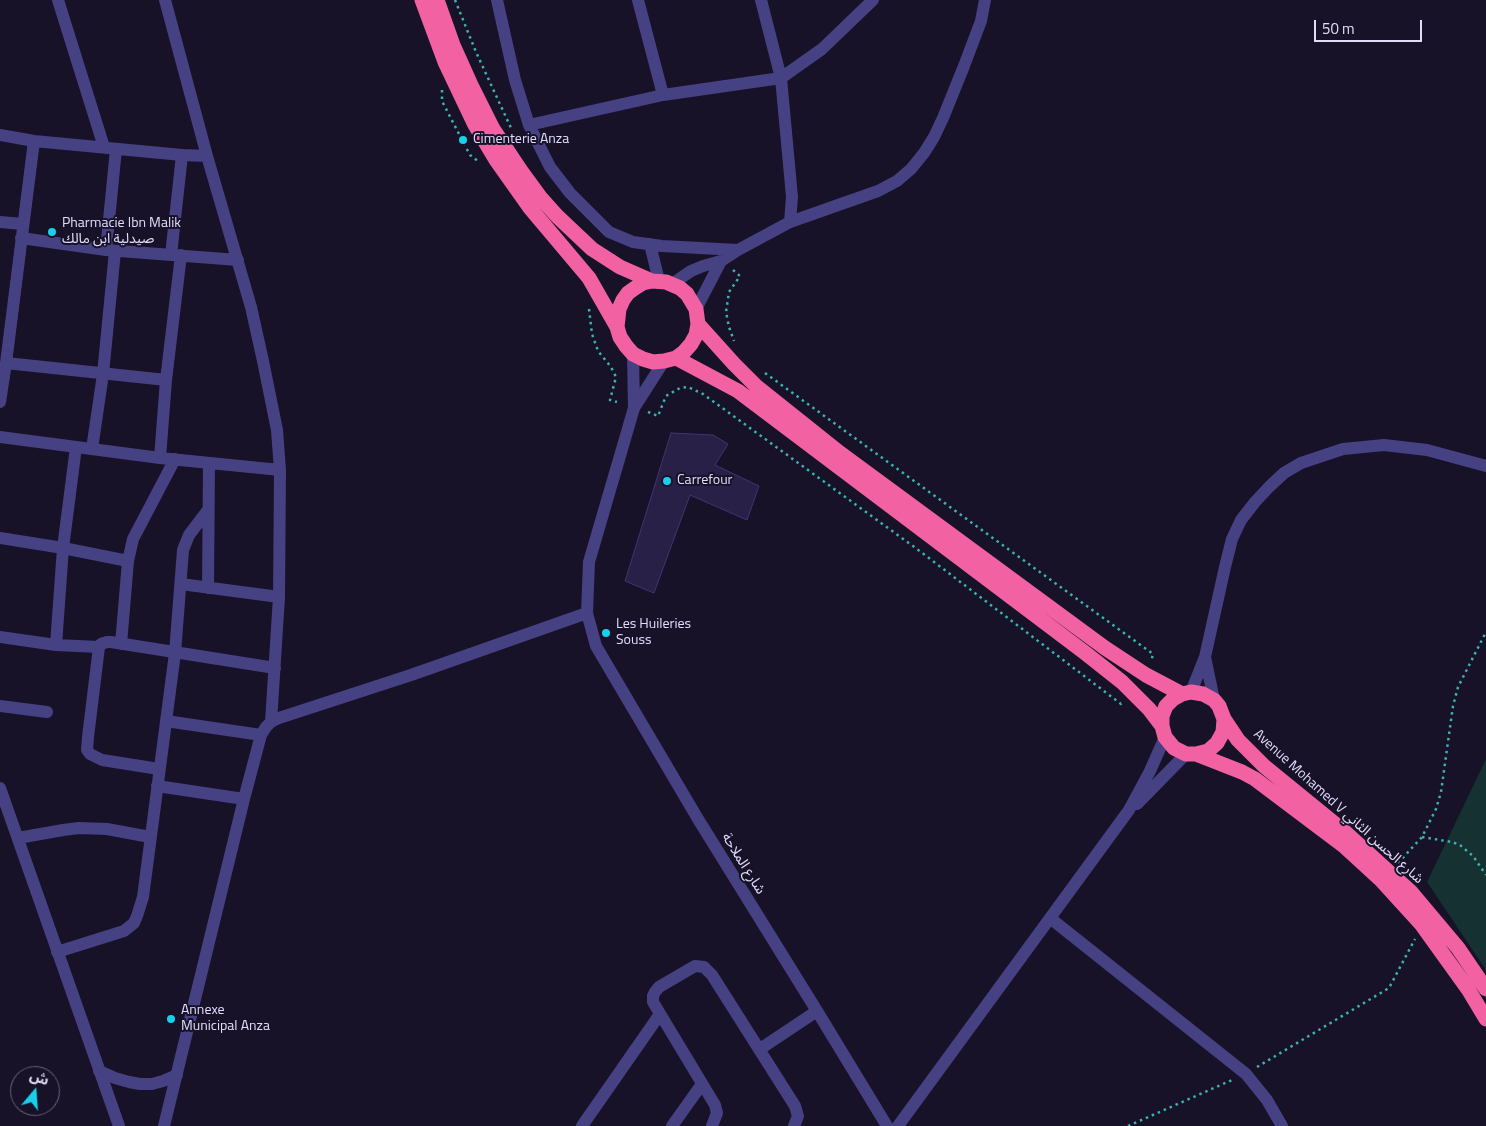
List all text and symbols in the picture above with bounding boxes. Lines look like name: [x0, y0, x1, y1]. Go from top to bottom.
scale bar: [1316, 10, 1424, 42]
text: 50 m: [1322, 17, 1355, 40]
place label: Cimenterie Anza: [473, 132, 569, 148]
marker: Cimenterie Anza: [457, 134, 469, 146]
place label: Pharmacie Ibn Malik صيدلية ابن مالك: [62, 216, 181, 248]
marker: Pharmacie Ibn Malik صيدلية ابن مالك: [46, 226, 58, 238]
place label: Carrefour: [677, 473, 732, 489]
marker: Carrefour: [661, 475, 673, 487]
place label: Les Huileries Souss: [616, 617, 691, 650]
marker: Les Huileries Souss: [600, 627, 612, 639]
street label: Avenue Mohamed V شارع الحسن الثاني: [1250, 726, 1426, 888]
street label: شارع الملاحة: [718, 830, 768, 898]
place label: Annexe Municipal Anza: [181, 1003, 270, 1036]
marker: Annexe Municipal Anza: [165, 1013, 177, 1025]
text: ش: [27, 1064, 52, 1090]
north arrow: [10, 1066, 60, 1116]

